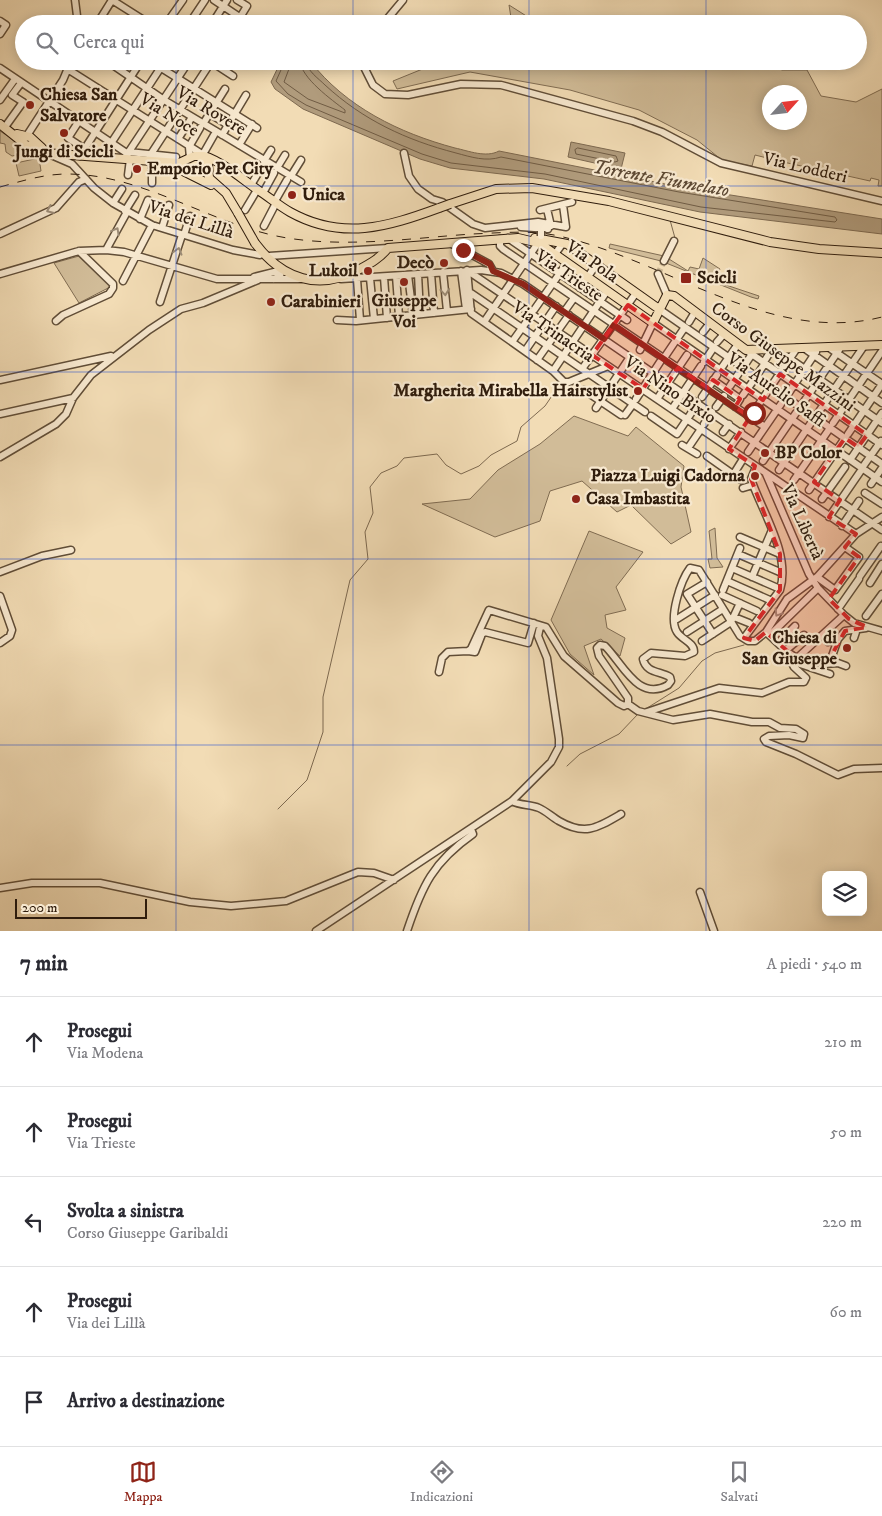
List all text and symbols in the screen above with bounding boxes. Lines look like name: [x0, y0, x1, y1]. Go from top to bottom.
search box: [15, 15, 867, 70]
icon: search: [33, 29, 61, 57]
text: Cerca qui: [73, 31, 144, 54]
street label: Via Rovere: [171, 81, 250, 140]
place label: Chiesa San Salvatore: [40, 84, 118, 127]
north arrow: [762, 85, 807, 130]
street label: Via Noce: [134, 88, 203, 142]
marker: Chiesa San Salvatore: [24, 99, 36, 111]
marker: Jungi di Scicli: [58, 127, 70, 139]
place label: Jungi di Scicli: [12, 141, 114, 163]
street label: Via Lodderi: [760, 147, 849, 188]
water label: Torrente Fiumelato: [591, 156, 731, 202]
place label: Emporio Pet City: [147, 158, 273, 180]
marker: Emporio Pet City: [131, 163, 143, 175]
place label: Unica: [302, 184, 345, 206]
marker: Unica: [286, 189, 298, 201]
street label: Via dei Lillà: [145, 196, 237, 244]
one-way arrow: [46, 204, 55, 215]
one-way arrow: [110, 227, 120, 236]
street label: Via Pola: [561, 235, 623, 288]
route end: [452, 239, 475, 262]
street label: Via Trieste: [530, 245, 607, 307]
one-way arrow: [172, 247, 182, 255]
place label: Decò: [397, 252, 434, 274]
marker: Decò: [438, 257, 450, 269]
place label: Lukoil: [309, 260, 359, 282]
marker: Lukoil: [362, 265, 374, 277]
place label: Scicli: [697, 267, 737, 289]
marker: Scicli: [679, 271, 693, 285]
marker: Giuseppe Voi: [398, 276, 410, 288]
one-way arrow: [439, 288, 450, 296]
place label: Giuseppe Voi: [372, 290, 437, 333]
place label: Carabinieri: [281, 291, 361, 313]
marker: Carabinieri: [265, 296, 277, 308]
street label: Via Trinacria: [507, 296, 599, 368]
street label: Corso Giuseppe Mazzini: [707, 297, 859, 417]
street label: Via Aurelio Saffi: [722, 347, 830, 432]
street label: Via Nino Bixio: [619, 351, 720, 429]
place label: Margherita Mirabella Hairstylist: [394, 380, 628, 402]
marker: Margherita Mirabella Hairstylist: [632, 385, 644, 397]
route start: [743, 402, 766, 425]
place label: BP Color: [775, 442, 842, 464]
marker: BP Color: [759, 447, 771, 459]
place label: Piazza Luigi Cadorna: [591, 465, 745, 487]
marker: Piazza Luigi Cadorna: [749, 470, 761, 482]
street label: Via Libertà: [775, 480, 829, 564]
place label: Casa Imbastita: [586, 488, 690, 510]
marker: Casa Imbastita: [570, 493, 582, 505]
one-way arrow: [774, 608, 784, 617]
place label: Chiesa di San Giuseppe: [742, 627, 838, 670]
marker: Chiesa di San Giuseppe: [841, 642, 853, 654]
map controls: [822, 871, 867, 916]
button: layers: [822, 871, 867, 916]
scale bar: [15, 896, 148, 919]
text: 200 m: [22, 899, 57, 917]
text: 7 min: [20, 951, 68, 977]
text: A piedi · 540 m: [766, 954, 862, 974]
text: Prosegui: [67, 1020, 132, 1043]
icon: ahead: [20, 1028, 48, 1056]
text: 210 m: [824, 1032, 862, 1052]
text: Via Modena: [67, 1043, 143, 1063]
text: Prosegui: [67, 1110, 132, 1133]
icon: ahead: [20, 1118, 48, 1146]
text: 50 m: [830, 1122, 862, 1142]
text: Via Trieste: [67, 1133, 136, 1153]
text: Svolta a sinistra: [67, 1200, 184, 1223]
icon: left: [20, 1208, 48, 1236]
text: 220 m: [822, 1212, 862, 1232]
text: Corso Giuseppe Garibaldi: [67, 1223, 228, 1243]
text: Prosegui: [67, 1290, 132, 1313]
icon: ahead: [20, 1298, 48, 1326]
text: 60 m: [830, 1302, 862, 1322]
text: Via dei Lillà: [67, 1313, 146, 1333]
icon: arrive: [20, 1388, 48, 1416]
text: Arrivo a destinazione: [67, 1390, 225, 1413]
tab: Mappa: [124, 1458, 163, 1506]
tab: Indicazioni: [410, 1458, 473, 1506]
tab: Salvati: [721, 1458, 758, 1506]

